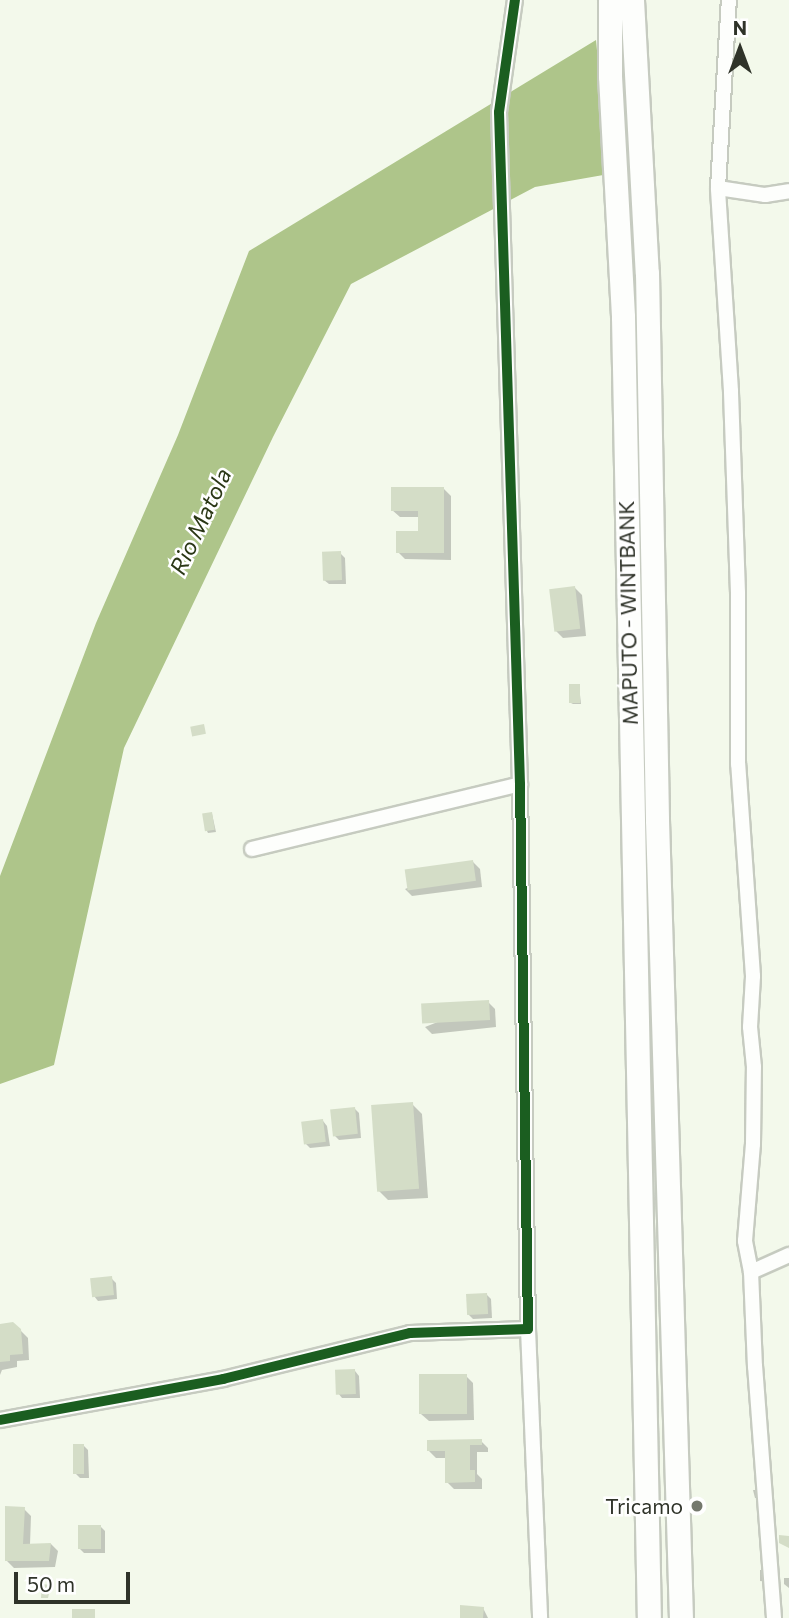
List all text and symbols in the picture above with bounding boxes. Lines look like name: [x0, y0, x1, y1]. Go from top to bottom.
north arrow: [705, 14, 775, 84]
text: N: [733, 16, 747, 39]
water label: Rio Matola: [163, 463, 237, 579]
street label: MAPUTO - WINTBANK: [613, 501, 643, 725]
place label: Tricamo: [605, 1493, 683, 1519]
marker: Tricamo: [689, 1498, 705, 1514]
scale bar: [18, 1558, 133, 1602]
text: 50 m: [27, 1571, 75, 1596]

